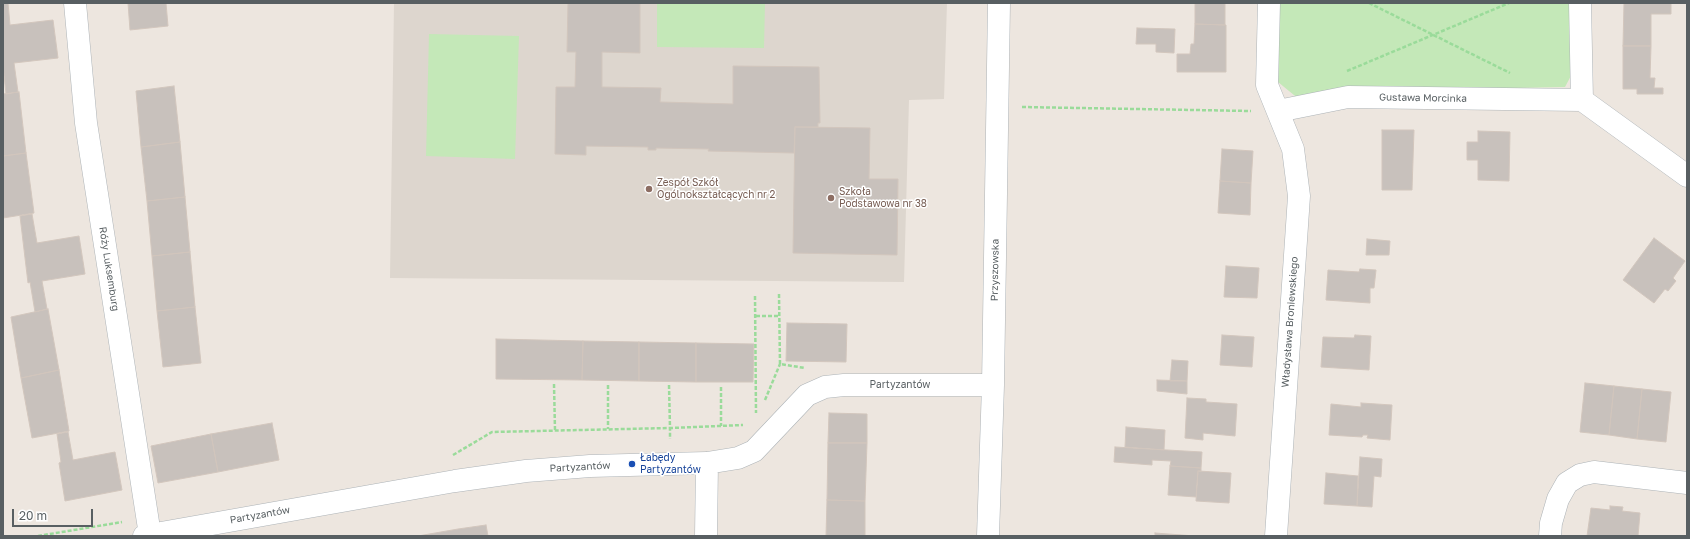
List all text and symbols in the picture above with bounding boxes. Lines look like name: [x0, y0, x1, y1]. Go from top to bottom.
street label: Gustawa Morcinka: [1379, 91, 1467, 105]
place label: Zespół Szkół Ogólnokształcących nr 2: [657, 177, 775, 200]
marker: Zespół Szkół Ogólnokształcących nr 2: [644, 184, 654, 194]
place label: Szkoła Podstawowa nr 38: [839, 186, 927, 210]
marker: Szkoła Podstawowa nr 38: [826, 193, 836, 203]
street label: Róży Luksemburg: [96, 226, 122, 312]
street label: Przyszowska: [988, 239, 1002, 301]
street label: Władysława Broniewskiego: [1279, 256, 1301, 388]
street label: Partyzantów: [870, 379, 930, 391]
place label: Łabędy Partyzantów: [640, 452, 701, 476]
street label: Partyzantów: [549, 459, 611, 475]
marker: Łabędy Partyzantów: [627, 459, 637, 469]
scale bar: [14, 501, 95, 527]
street label: Partyzantów: [229, 504, 291, 526]
text: 20 m: [19, 508, 47, 523]

